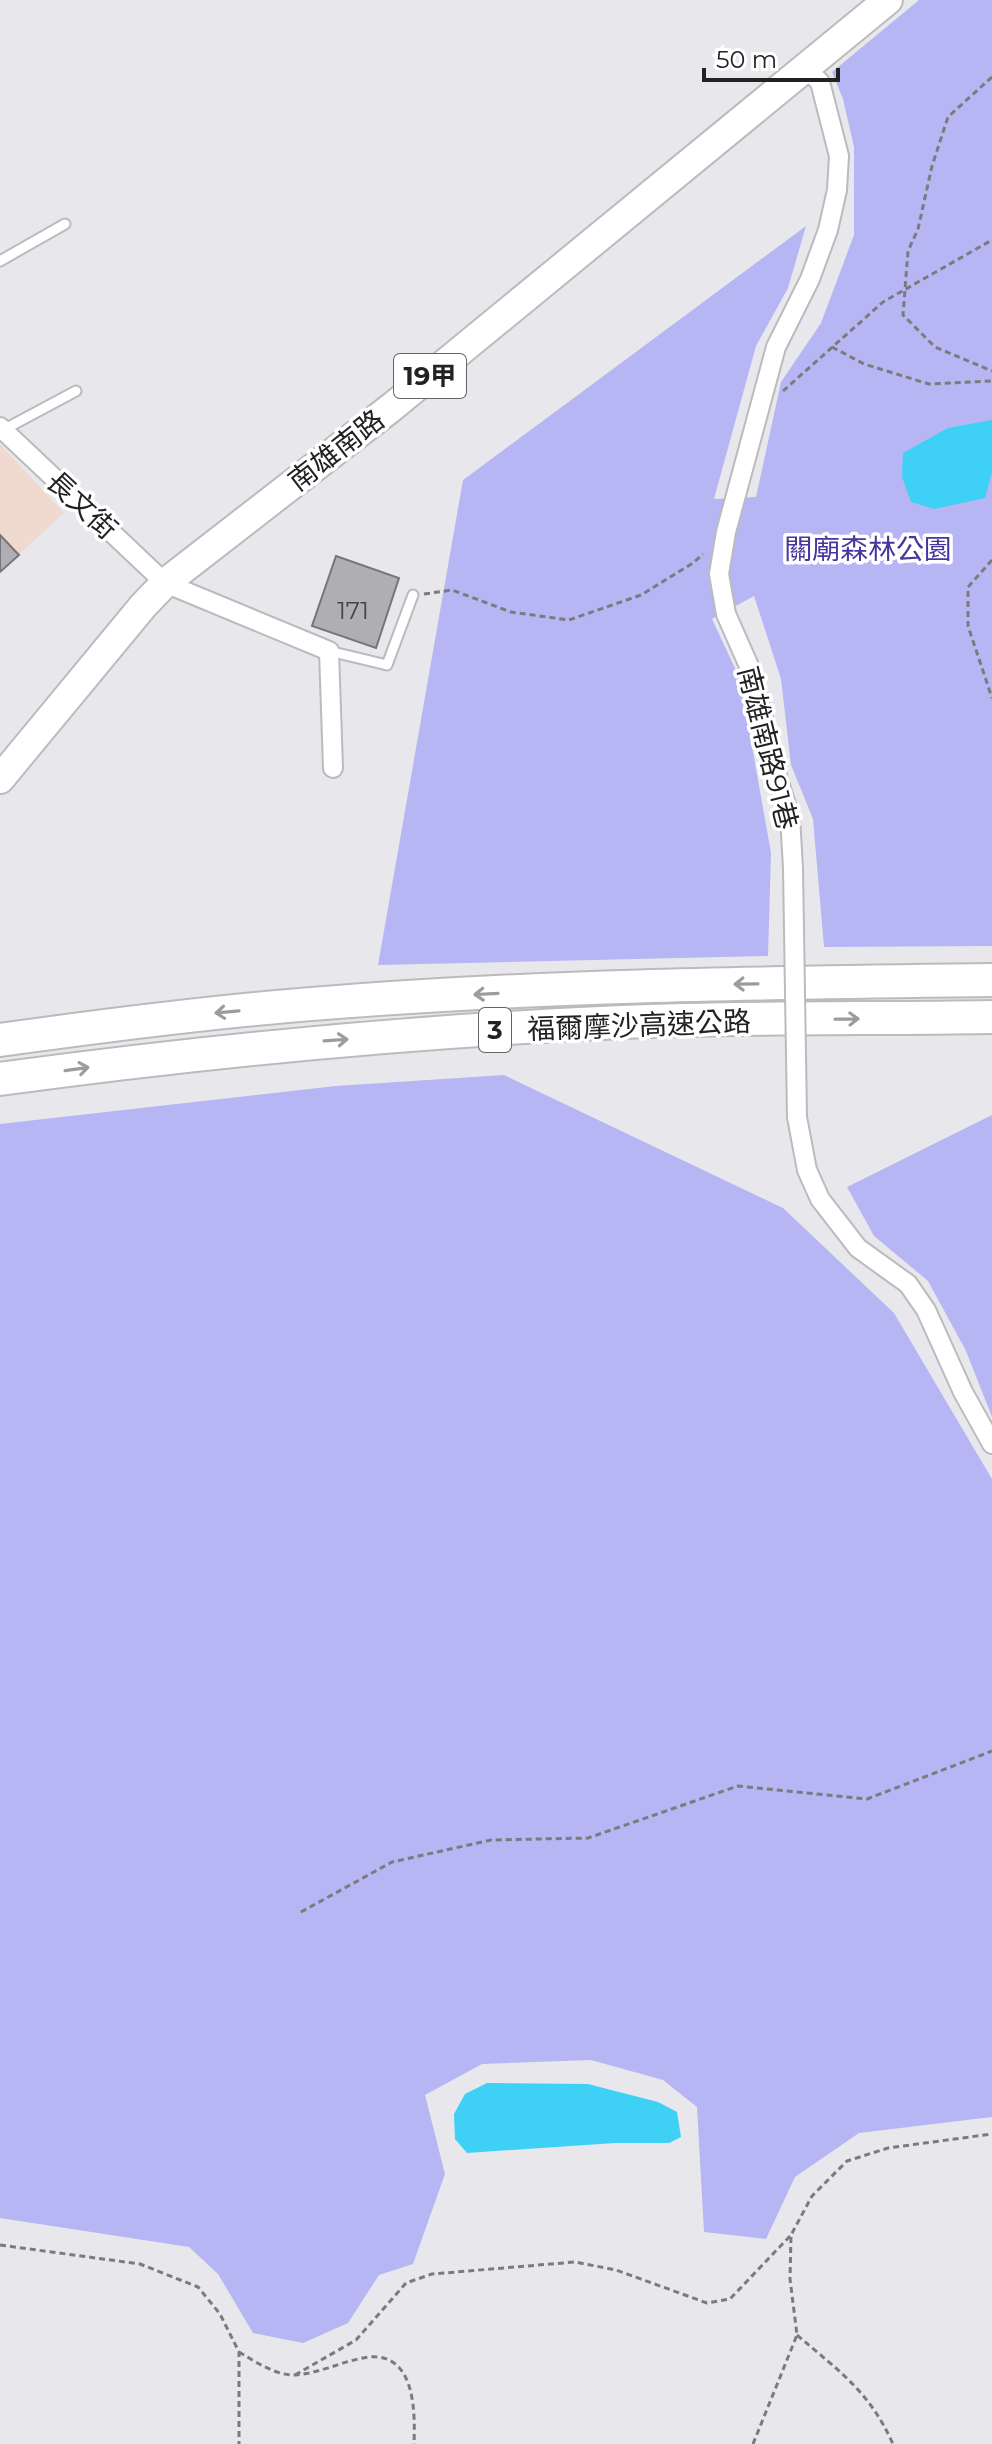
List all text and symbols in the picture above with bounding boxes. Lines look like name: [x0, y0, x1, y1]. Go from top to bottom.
scale bar: [704, 32, 838, 82]
text: 50 m: [716, 45, 777, 74]
road number: 19甲: [394, 354, 466, 398]
street label: 南雄南路: [281, 402, 391, 498]
street label: 長文街: [40, 464, 124, 546]
park label: 關廟森林公園: [784, 532, 952, 566]
house number: 171: [337, 596, 369, 625]
street label: 南雄南路91巷: [731, 663, 805, 833]
one-way arrow: [733, 976, 760, 991]
one-way arrow: [473, 986, 500, 1001]
one-way arrow: [214, 1004, 241, 1019]
street label: 福爾摩沙高速公路: [526, 1004, 752, 1046]
road number: 3: [479, 1008, 511, 1052]
one-way arrow: [833, 1011, 860, 1027]
one-way arrow: [322, 1032, 349, 1047]
one-way arrow: [64, 1061, 89, 1076]

